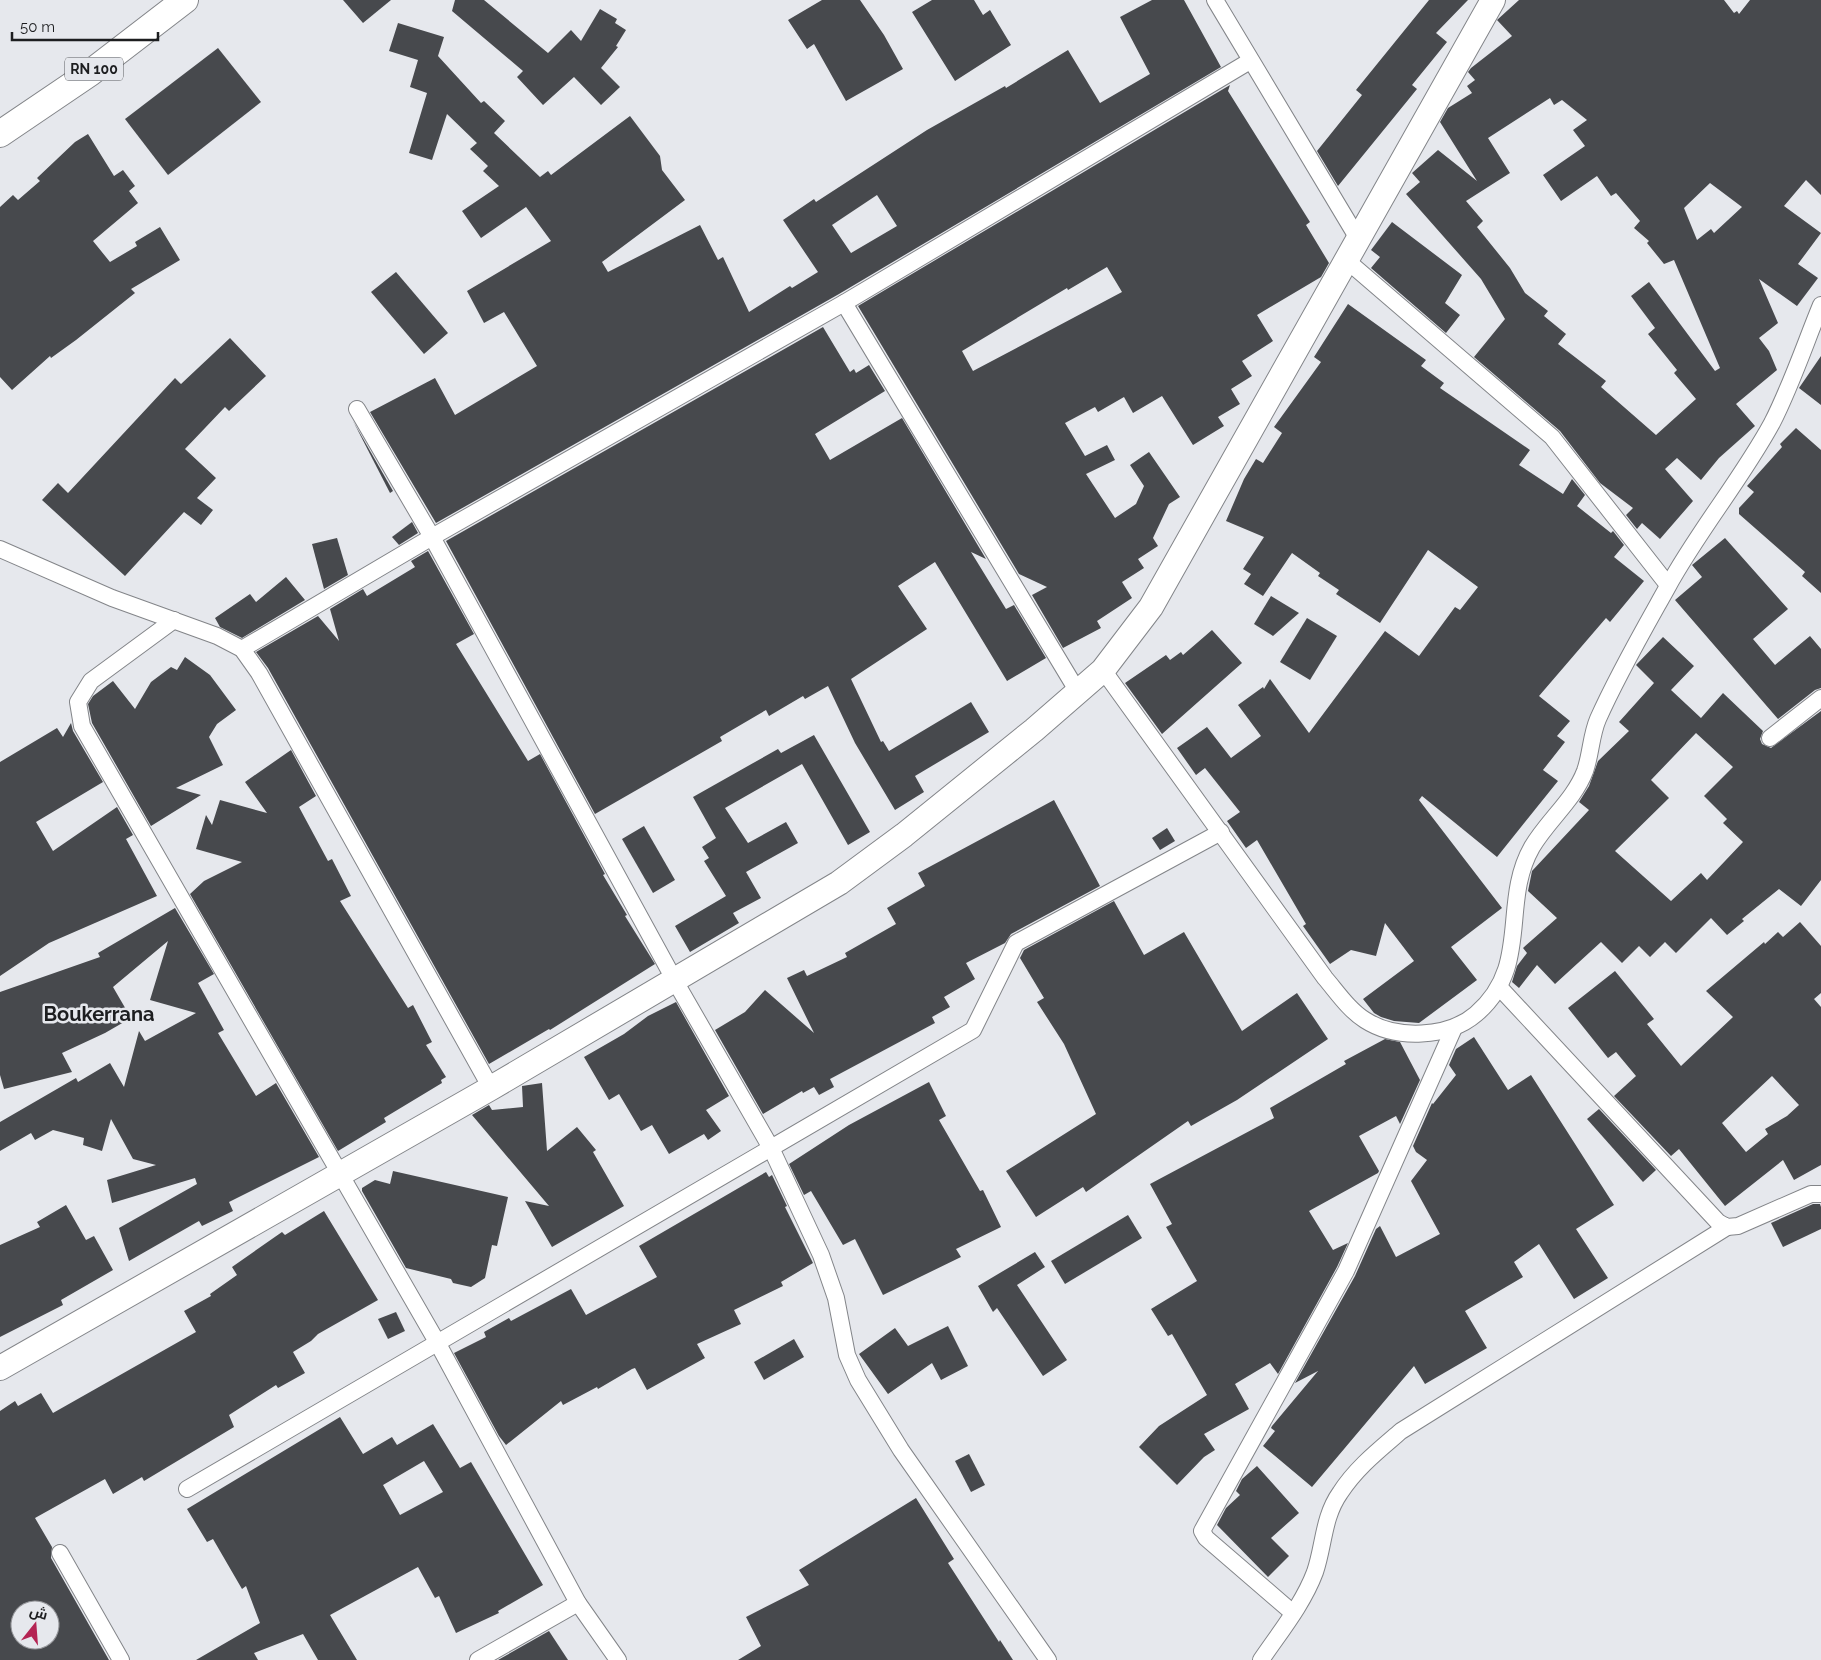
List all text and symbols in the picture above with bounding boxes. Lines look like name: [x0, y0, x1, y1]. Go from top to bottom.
scale bar: [12, 10, 159, 42]
text: 50 m: [20, 18, 55, 36]
road number: RN 100: [65, 58, 123, 80]
district label: Boukerrana: [43, 1002, 155, 1026]
north arrow: [10, 1600, 60, 1650]
text: ش: [28, 1602, 50, 1624]

